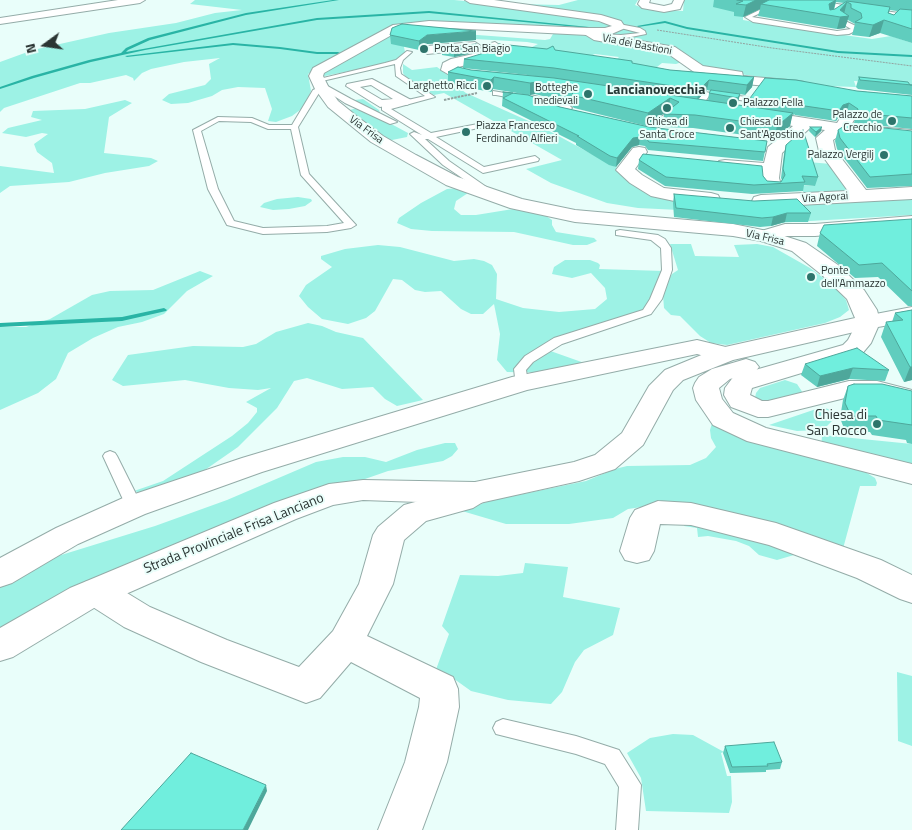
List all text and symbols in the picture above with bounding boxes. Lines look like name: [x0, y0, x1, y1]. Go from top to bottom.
north arrow: [20, 20, 70, 70]
street label: Via dei Bastioni: [601, 32, 673, 58]
text: N: [19, 42, 41, 56]
place label: Porta San Biagio: [434, 42, 510, 56]
marker: Porta San Biagio: [418, 43, 430, 55]
place label: Larghetto Ricci: [408, 79, 477, 93]
marker: Larghetto Ricci: [481, 80, 493, 92]
place label: Botteghe medievali: [534, 81, 578, 107]
district label: Lancianovecchia: [607, 83, 705, 99]
marker: Botteghe medievali: [582, 88, 594, 100]
place label: Palazzo Fella: [743, 96, 803, 110]
marker: Palazzo Fella: [727, 97, 739, 109]
marker: Chiesa di Santa Croce: [661, 102, 673, 114]
place label: Palazzo de Crecchio: [832, 108, 882, 134]
street label: Via Frisa: [346, 113, 386, 147]
place label: Chiesa di Santa Croce: [640, 115, 694, 141]
place label: Chiesa di Sant'Agostino: [740, 115, 804, 141]
marker: Palazzo de Crecchio: [886, 115, 898, 127]
place label: Piazza Francesco Ferdinando Alfieri: [476, 119, 557, 145]
marker: Chiesa di Sant'Agostino: [724, 122, 736, 134]
marker: Piazza Francesco Ferdinando Alfieri: [460, 126, 472, 138]
place label: Palazzo Vergilj: [807, 148, 874, 162]
marker: Palazzo Vergilj: [878, 149, 890, 161]
street label: Via Agorai: [801, 190, 849, 206]
street label: Via Frisa: [744, 227, 786, 249]
place label: Ponte dell'Ammazzo: [821, 264, 886, 290]
marker: Ponte dell'Ammazzo: [805, 271, 817, 283]
place label: Chiesa di San Rocco: [806, 408, 867, 441]
marker: Chiesa di San Rocco: [871, 418, 883, 430]
street label: Strada Provinciale Frisa Lanciano: [141, 490, 327, 578]

